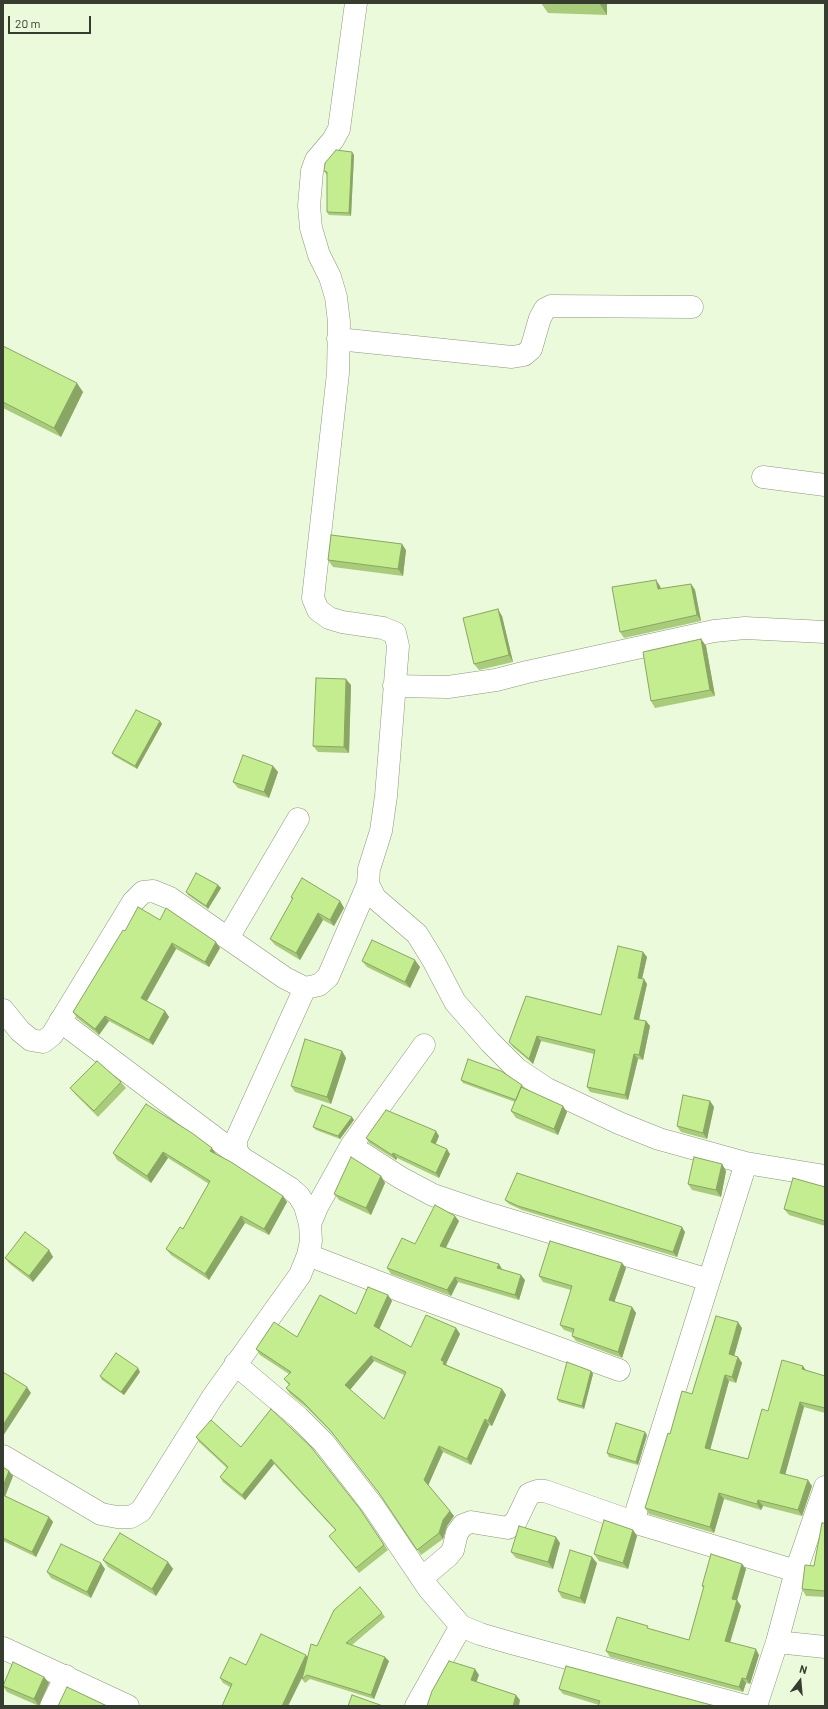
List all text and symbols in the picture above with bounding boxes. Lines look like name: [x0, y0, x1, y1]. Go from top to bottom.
scale bar: [10, 8, 93, 34]
text: 20 m: [15, 16, 41, 30]
north arrow: [780, 1661, 820, 1701]
text: N: [798, 1662, 809, 1676]

